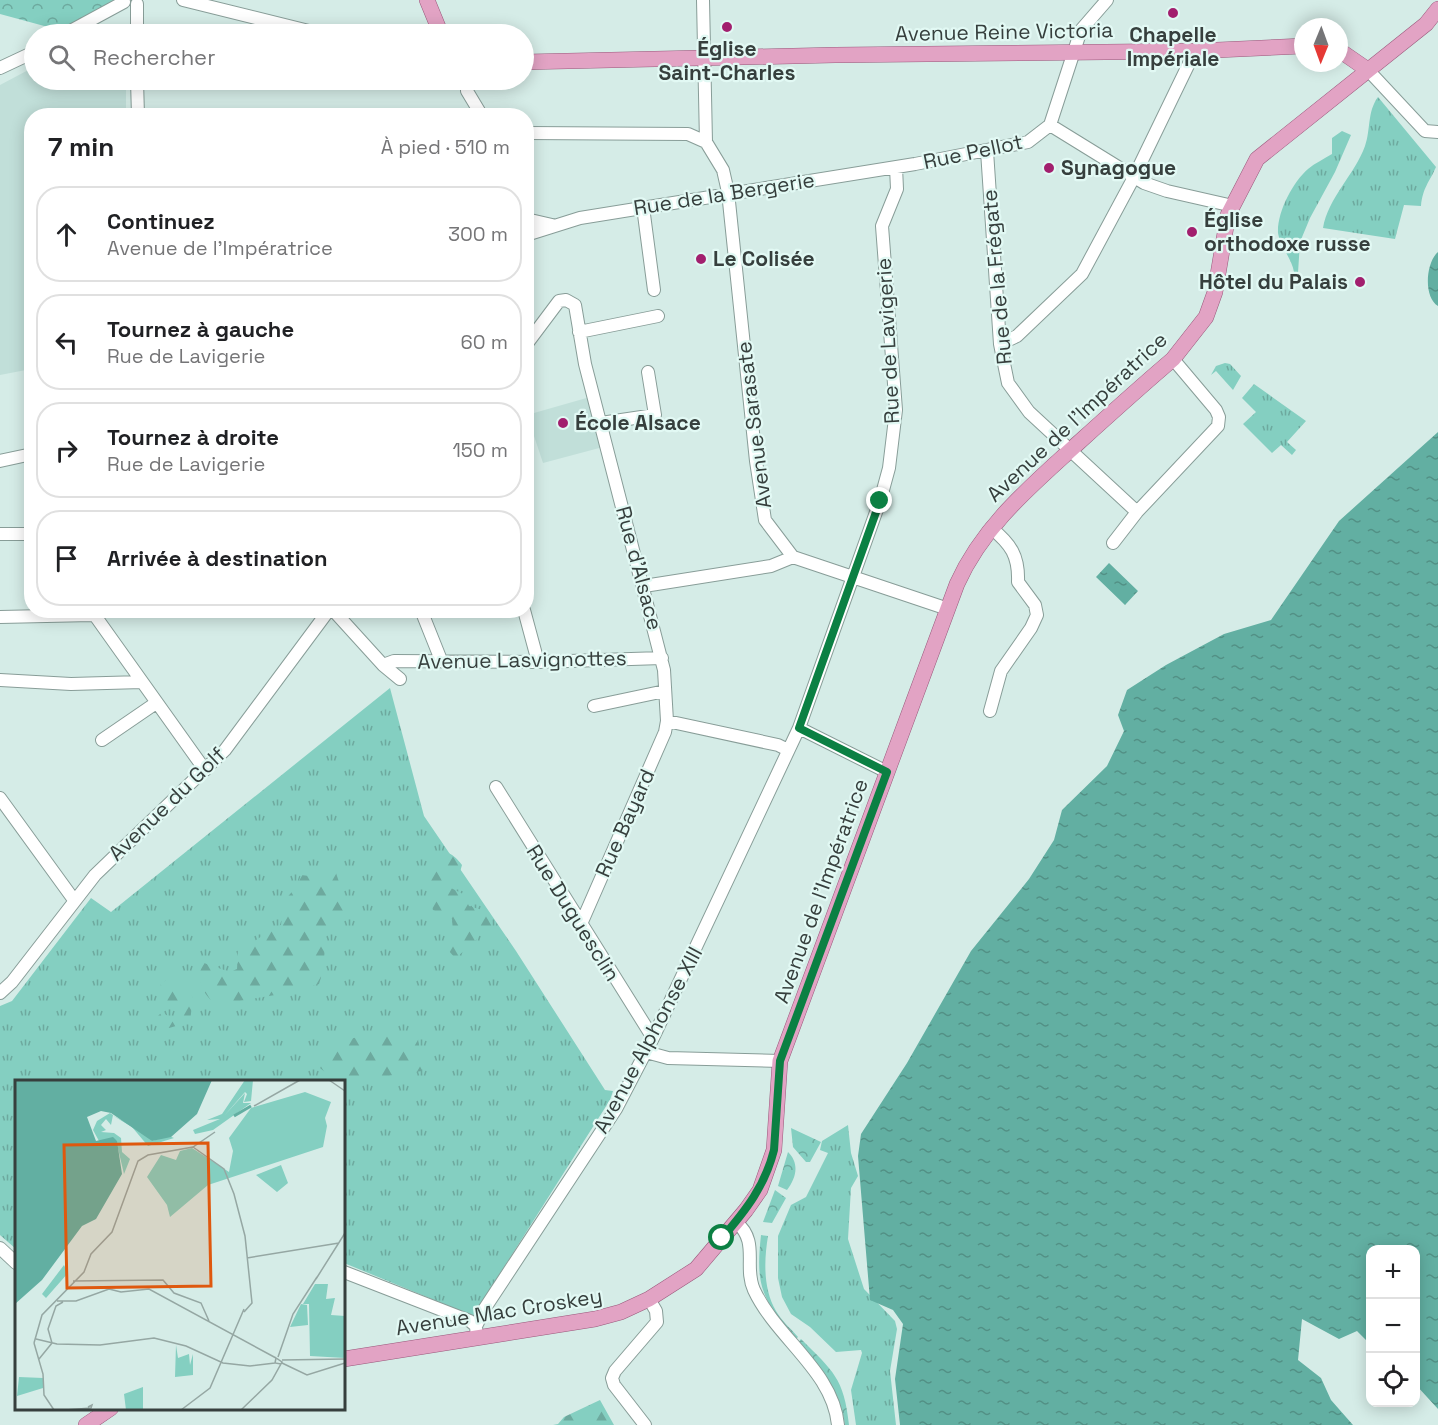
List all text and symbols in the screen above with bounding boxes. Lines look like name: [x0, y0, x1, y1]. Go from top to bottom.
marker: Chapelle Impériale: [1166, 6, 1180, 20]
street label: Avenue Reine Victoria: [895, 16, 1113, 47]
north arrow: [1294, 18, 1348, 72]
marker: Église Saint-Charles: [720, 20, 734, 34]
place label: Chapelle Impériale: [1127, 21, 1219, 72]
search box: [24, 24, 534, 90]
place label: Église Saint-Charles: [659, 35, 795, 86]
icon: search: [45, 41, 78, 74]
text: Rechercher: [93, 43, 215, 71]
street label: Rue Pellot: [921, 128, 1025, 175]
text: 7 min: [48, 130, 114, 164]
text: À pied · 510 m: [381, 134, 510, 160]
place label: Synagogue: [1061, 154, 1176, 181]
marker: Synagogue: [1042, 161, 1056, 175]
street label: Rue de la Bergerie: [631, 166, 816, 221]
street label: Rue de la Frégate: [975, 188, 1018, 366]
place label: Église orthodoxe russe: [1204, 206, 1371, 257]
text: Continuez: [107, 207, 215, 235]
icon: ahead: [50, 218, 83, 251]
text: 300 m: [448, 221, 508, 247]
marker: Église orthodoxe russe: [1185, 225, 1199, 239]
text: Avenue de l'Impératrice: [107, 235, 333, 261]
place label: Le Colisée: [713, 245, 815, 272]
marker: Le Colisée: [694, 252, 708, 266]
street label: Rue de Lavigerie: [870, 257, 905, 425]
place label: Hôtel du Palais: [1199, 268, 1348, 295]
marker: Hôtel du Palais: [1353, 275, 1367, 289]
text: Tournez à gauche: [107, 315, 294, 343]
icon: left: [50, 326, 83, 359]
street label: Avenue de l'Impératrice: [981, 326, 1173, 507]
text: 60 m: [461, 329, 508, 355]
street label: Avenue Sarasate: [730, 340, 777, 510]
text: Rue de Lavigerie: [107, 343, 265, 369]
place label: École Alsace: [575, 409, 701, 436]
marker: École Alsace: [556, 416, 570, 430]
text: Tournez à droite: [107, 423, 279, 451]
icon: right: [50, 434, 83, 467]
text: 150 m: [453, 437, 508, 463]
text: Rue de Lavigerie: [107, 451, 265, 477]
route end: [866, 487, 892, 513]
street label: Rue d'Alsace: [610, 503, 669, 633]
icon: arrive: [50, 542, 83, 575]
text: Arrivée à destination: [107, 544, 328, 572]
street label: Avenue Lasvignottes: [417, 644, 627, 675]
street label: Avenue du Golf: [102, 741, 231, 866]
street label: Rue Bayard: [589, 764, 660, 881]
street label: Avenue de l'Impératrice: [767, 775, 874, 1007]
street label: Rue Duguesclin: [521, 839, 626, 986]
street label: Avenue Alphonse XIII: [587, 942, 708, 1138]
inset map: [15, 1080, 345, 1410]
route start: [708, 1224, 734, 1250]
map controls: [1366, 1245, 1420, 1407]
button: +: [1366, 1245, 1420, 1299]
street label: Avenue Mac Croskey: [394, 1282, 604, 1341]
button: −: [1366, 1299, 1420, 1353]
button: locate: [1366, 1353, 1420, 1407]

